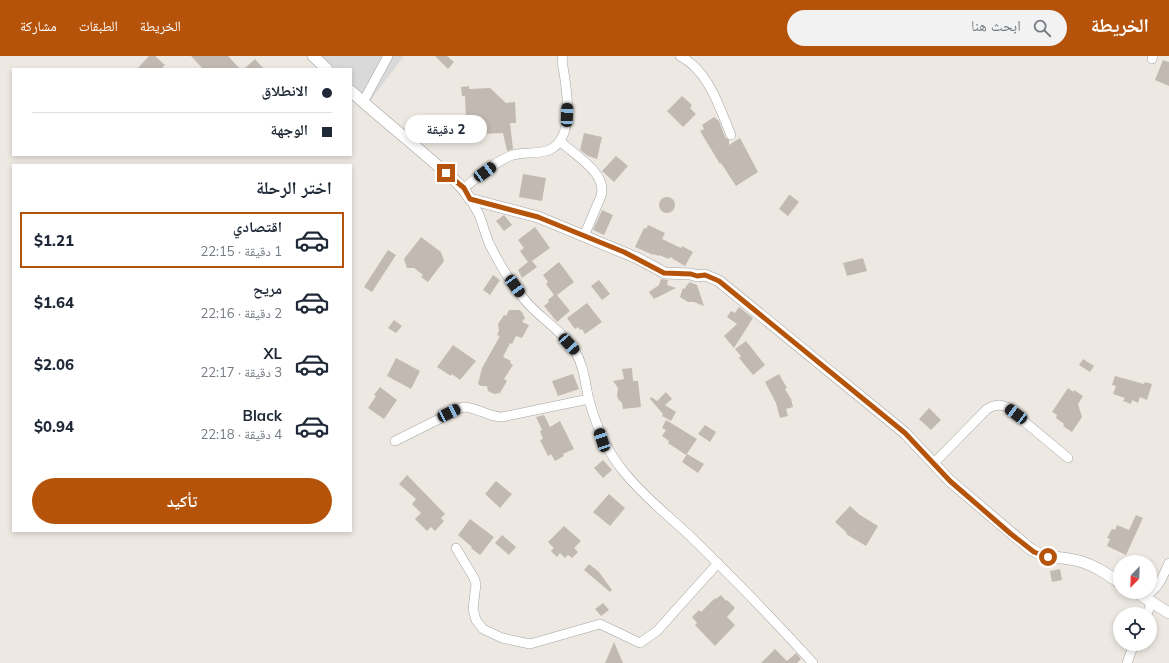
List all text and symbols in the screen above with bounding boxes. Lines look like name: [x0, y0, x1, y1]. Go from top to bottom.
search box: [787, 10, 1067, 46]
text: الخريطة: [1091, 13, 1149, 37]
text: ابحث هنا: [971, 16, 1021, 35]
text: مشاركة: [20, 17, 57, 35]
text: الطبقات: [79, 17, 118, 35]
text: الخريطة: [140, 17, 181, 35]
icon: search: [1031, 17, 1053, 39]
text: الانطلاق: [262, 81, 308, 100]
car: [561, 103, 573, 127]
callout: 2 دقيقة: [405, 115, 487, 143]
text: الوجهة: [270, 120, 308, 139]
text: 2 دقيقة: [427, 121, 465, 137]
car: [472, 160, 498, 184]
route end: [437, 164, 455, 182]
text: اختر الرحلة: [256, 176, 332, 199]
text: اقتصادي: [233, 217, 282, 236]
icon: car: [294, 222, 330, 258]
text: $1.21: [34, 231, 74, 250]
text: 1 دقيقة · 22:15: [200, 243, 282, 259]
car: [503, 273, 527, 299]
text: مريح: [253, 279, 282, 298]
icon: car: [294, 284, 330, 320]
text: $1.64: [34, 293, 74, 312]
text: 2 دقيقة · 22:16: [200, 305, 282, 321]
car: [557, 331, 581, 357]
text: XL: [264, 344, 282, 363]
icon: car: [294, 346, 330, 382]
text: $2.06: [34, 355, 74, 374]
text: 3 دقيقة · 22:17: [200, 364, 282, 380]
car: [436, 402, 462, 424]
car: [1003, 402, 1029, 426]
text: Black: [243, 406, 282, 425]
icon: car: [294, 408, 330, 444]
text: $0.94: [34, 417, 74, 436]
text: 4 دقيقة · 22:18: [200, 426, 282, 442]
car: [593, 427, 611, 453]
button: تأكيد: [32, 478, 332, 524]
route start: [1039, 548, 1057, 566]
north arrow: [1113, 555, 1157, 599]
map controls: [1113, 555, 1157, 651]
button: locate: [1113, 607, 1157, 651]

